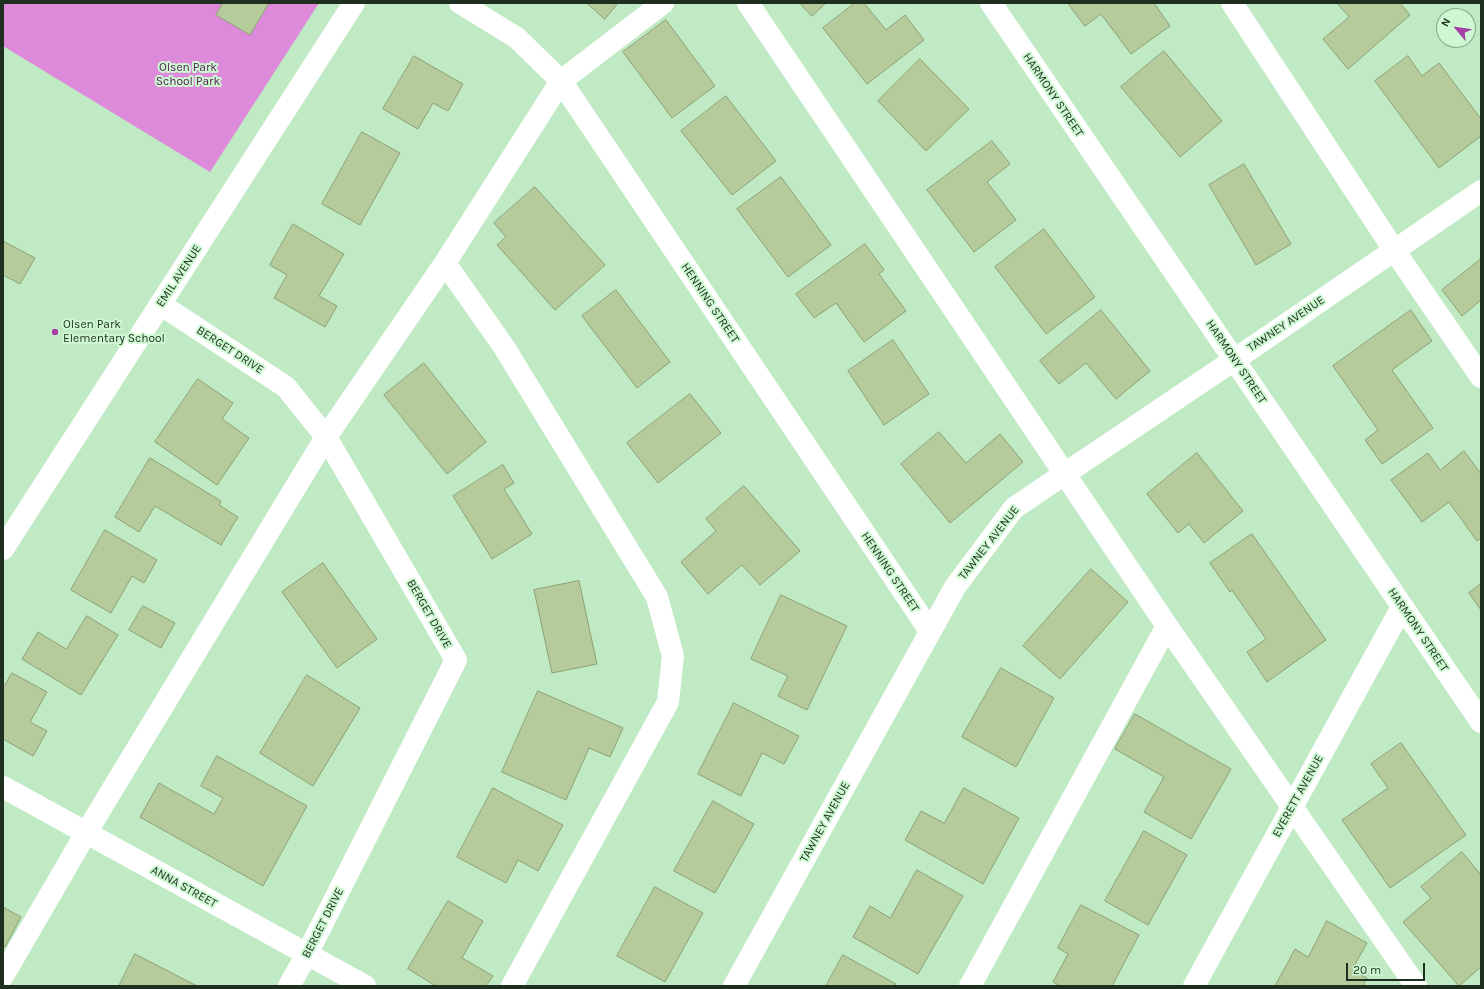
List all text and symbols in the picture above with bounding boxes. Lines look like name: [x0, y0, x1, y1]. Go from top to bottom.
north arrow: [1436, 8, 1476, 48]
text: N: [1438, 16, 1454, 29]
street label: HARMONY STREET: [1020, 50, 1086, 140]
park label: Olsen Park School Park: [156, 61, 220, 89]
street label: EMIL AVENUE: [153, 242, 205, 310]
street label: HENNING STREET: [678, 260, 742, 346]
street label: TAWNEY AVENUE: [1245, 293, 1327, 355]
street label: HARMONY STREET: [1203, 317, 1269, 407]
place label: Olsen Park Elementary School: [63, 318, 165, 346]
street label: BERGET DRIVE: [194, 323, 266, 377]
marker: Olsen Park Elementary School: [50, 327, 60, 337]
street label: TAWNEY AVENUE: [956, 503, 1022, 583]
street label: HENNING STREET: [858, 529, 922, 615]
street label: BERGET DRIVE: [404, 577, 454, 651]
street label: HARMONY STREET: [1385, 585, 1451, 675]
street label: EVERETT AVENUE: [1269, 752, 1327, 840]
street label: TAWNEY AVENUE: [797, 779, 853, 865]
street label: ANNA STREET: [149, 863, 219, 911]
street label: BERGET DRIVE: [299, 885, 347, 961]
scale bar: [1348, 955, 1427, 981]
text: 20 m: [1353, 963, 1381, 977]

